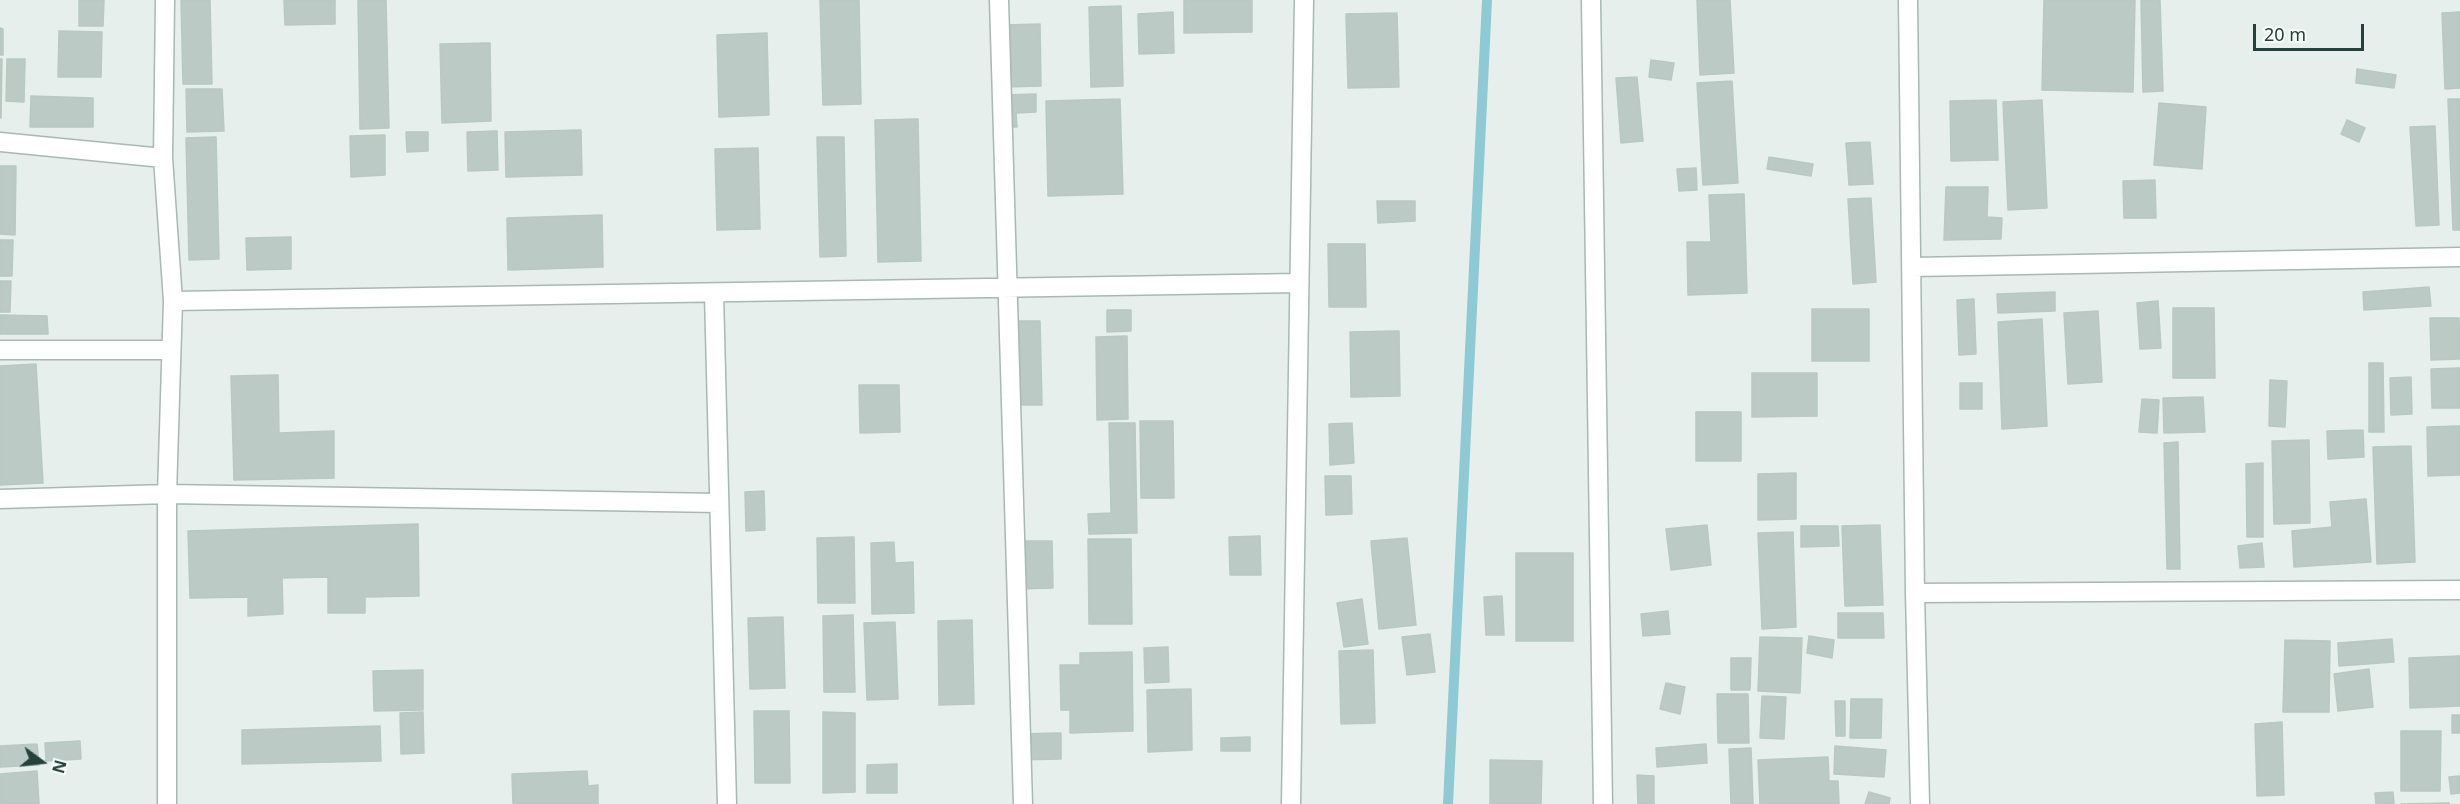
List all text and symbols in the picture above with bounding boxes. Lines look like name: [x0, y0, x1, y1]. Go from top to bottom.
scale bar: [2256, 12, 2367, 50]
text: 20 m: [2264, 22, 2306, 46]
north arrow: [12, 732, 72, 792]
text: N: [47, 758, 72, 776]

